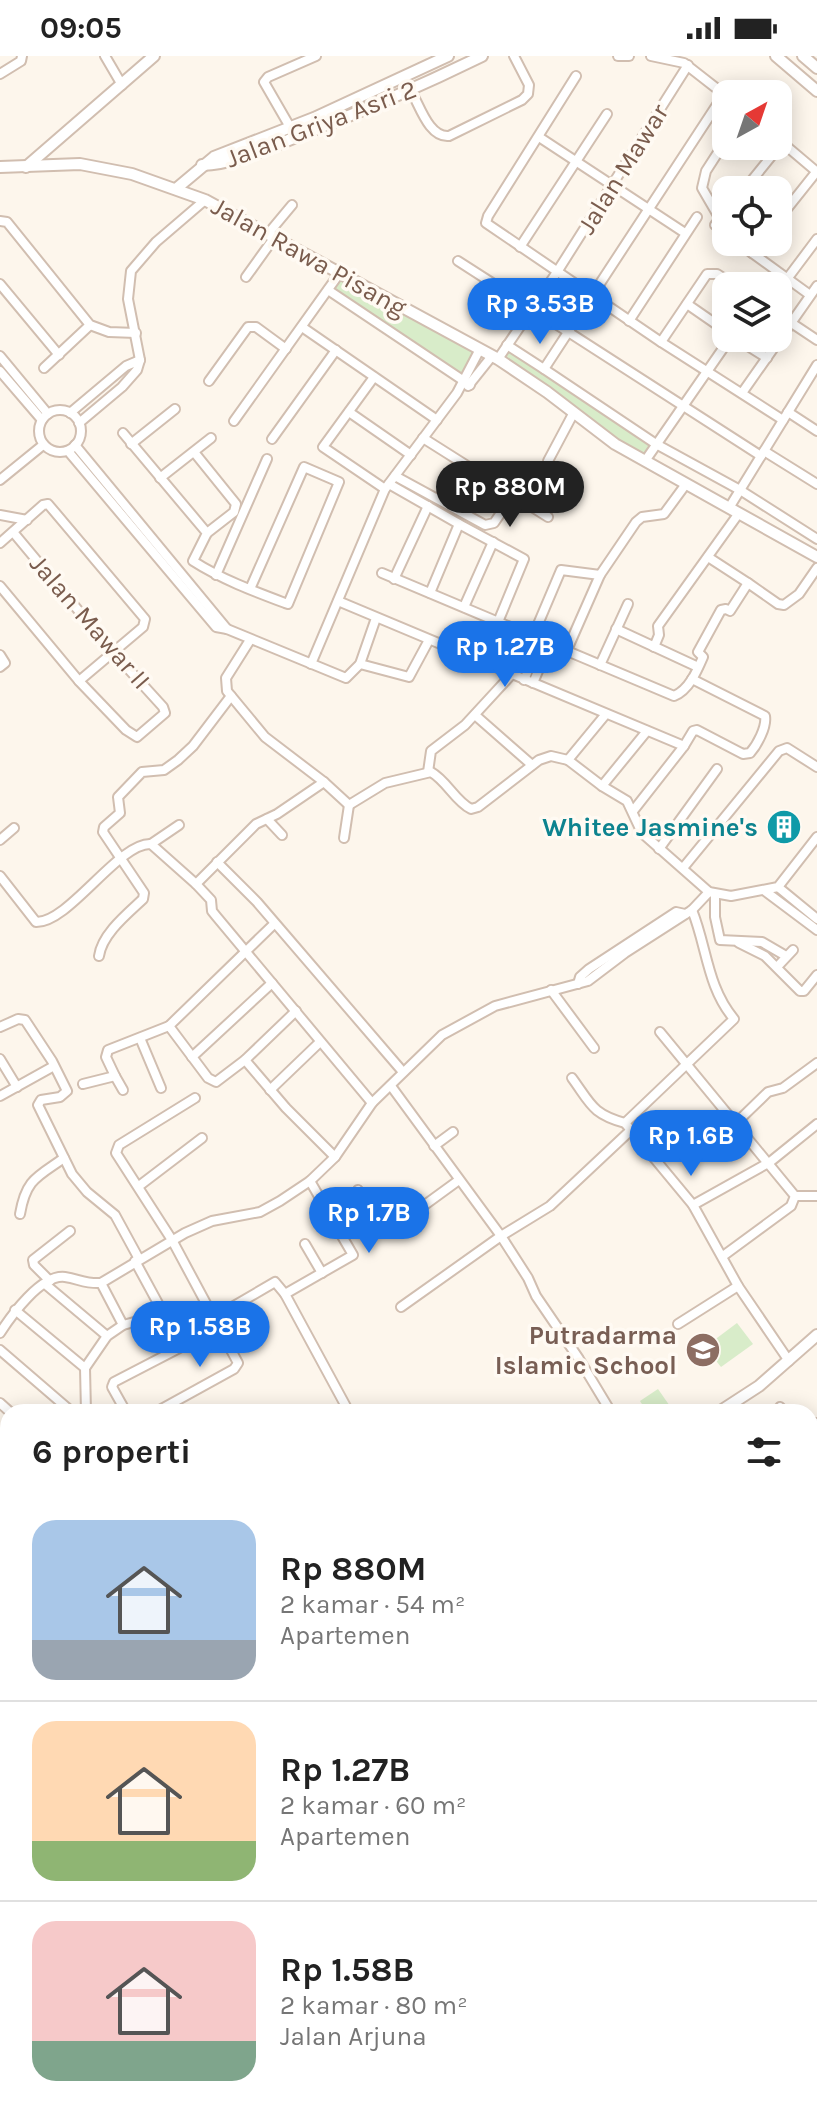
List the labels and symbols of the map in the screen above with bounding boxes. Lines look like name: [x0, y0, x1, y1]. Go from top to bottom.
street label: Jalan Griya Asri 2: [221, 73, 421, 175]
north arrow: [712, 80, 792, 160]
street label: Jalan Mawar: [571, 98, 675, 240]
street label: Jalan Rawa Pisang: [206, 191, 412, 324]
pin: Rp 3.53B: [457, 278, 623, 346]
pin: Rp 880M: [436, 461, 584, 529]
street label: Jalan Mawar II: [23, 548, 157, 696]
pin: Rp 1.27B: [422, 621, 588, 689]
building icon: Whitee Jasmine's: [765, 808, 803, 846]
place label: Whitee Jasmine's: [542, 812, 758, 843]
pin: Rp 1.6B: [617, 1110, 765, 1178]
pin: Rp 1.7B: [295, 1187, 443, 1255]
pin: Rp 1.58B: [117, 1301, 283, 1369]
place label: Putradarma Islamic School: [495, 1320, 677, 1381]
school or university icon: Putradarma Islamic School: [684, 1331, 722, 1369]

